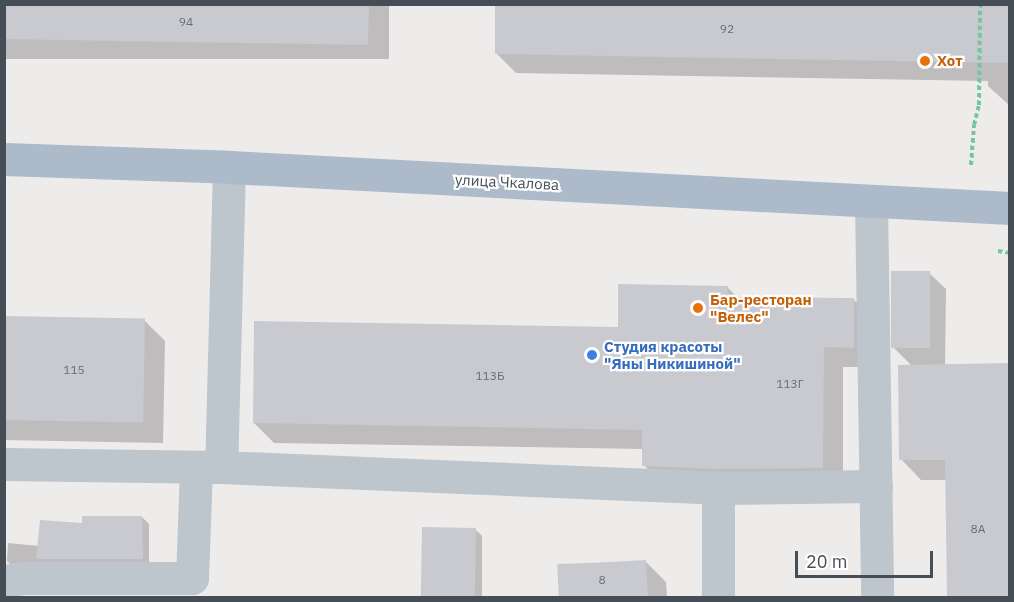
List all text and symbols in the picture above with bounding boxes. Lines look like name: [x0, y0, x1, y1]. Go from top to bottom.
house number: 94: [179, 15, 193, 29]
house number: 92: [720, 22, 734, 36]
place label: Хот: [937, 52, 963, 70]
marker: Хот: [918, 54, 932, 68]
street label: улица Чкалова: [454, 170, 560, 194]
place label: Бар-ресторан "Велес": [710, 290, 812, 325]
marker: Бар-ресторан "Велес": [691, 301, 705, 315]
place label: Студия красоты "Яны Никишиной": [604, 337, 741, 372]
marker: Студия красоты "Яны Никишиной": [585, 348, 599, 362]
house number: 115: [63, 363, 85, 377]
house number: 113Б: [475, 369, 505, 383]
house number: 113Г: [776, 377, 804, 391]
house number: 8А: [971, 522, 985, 536]
scale bar: [798, 539, 936, 577]
text: 20 m: [806, 550, 848, 573]
house number: 8: [598, 573, 606, 587]

